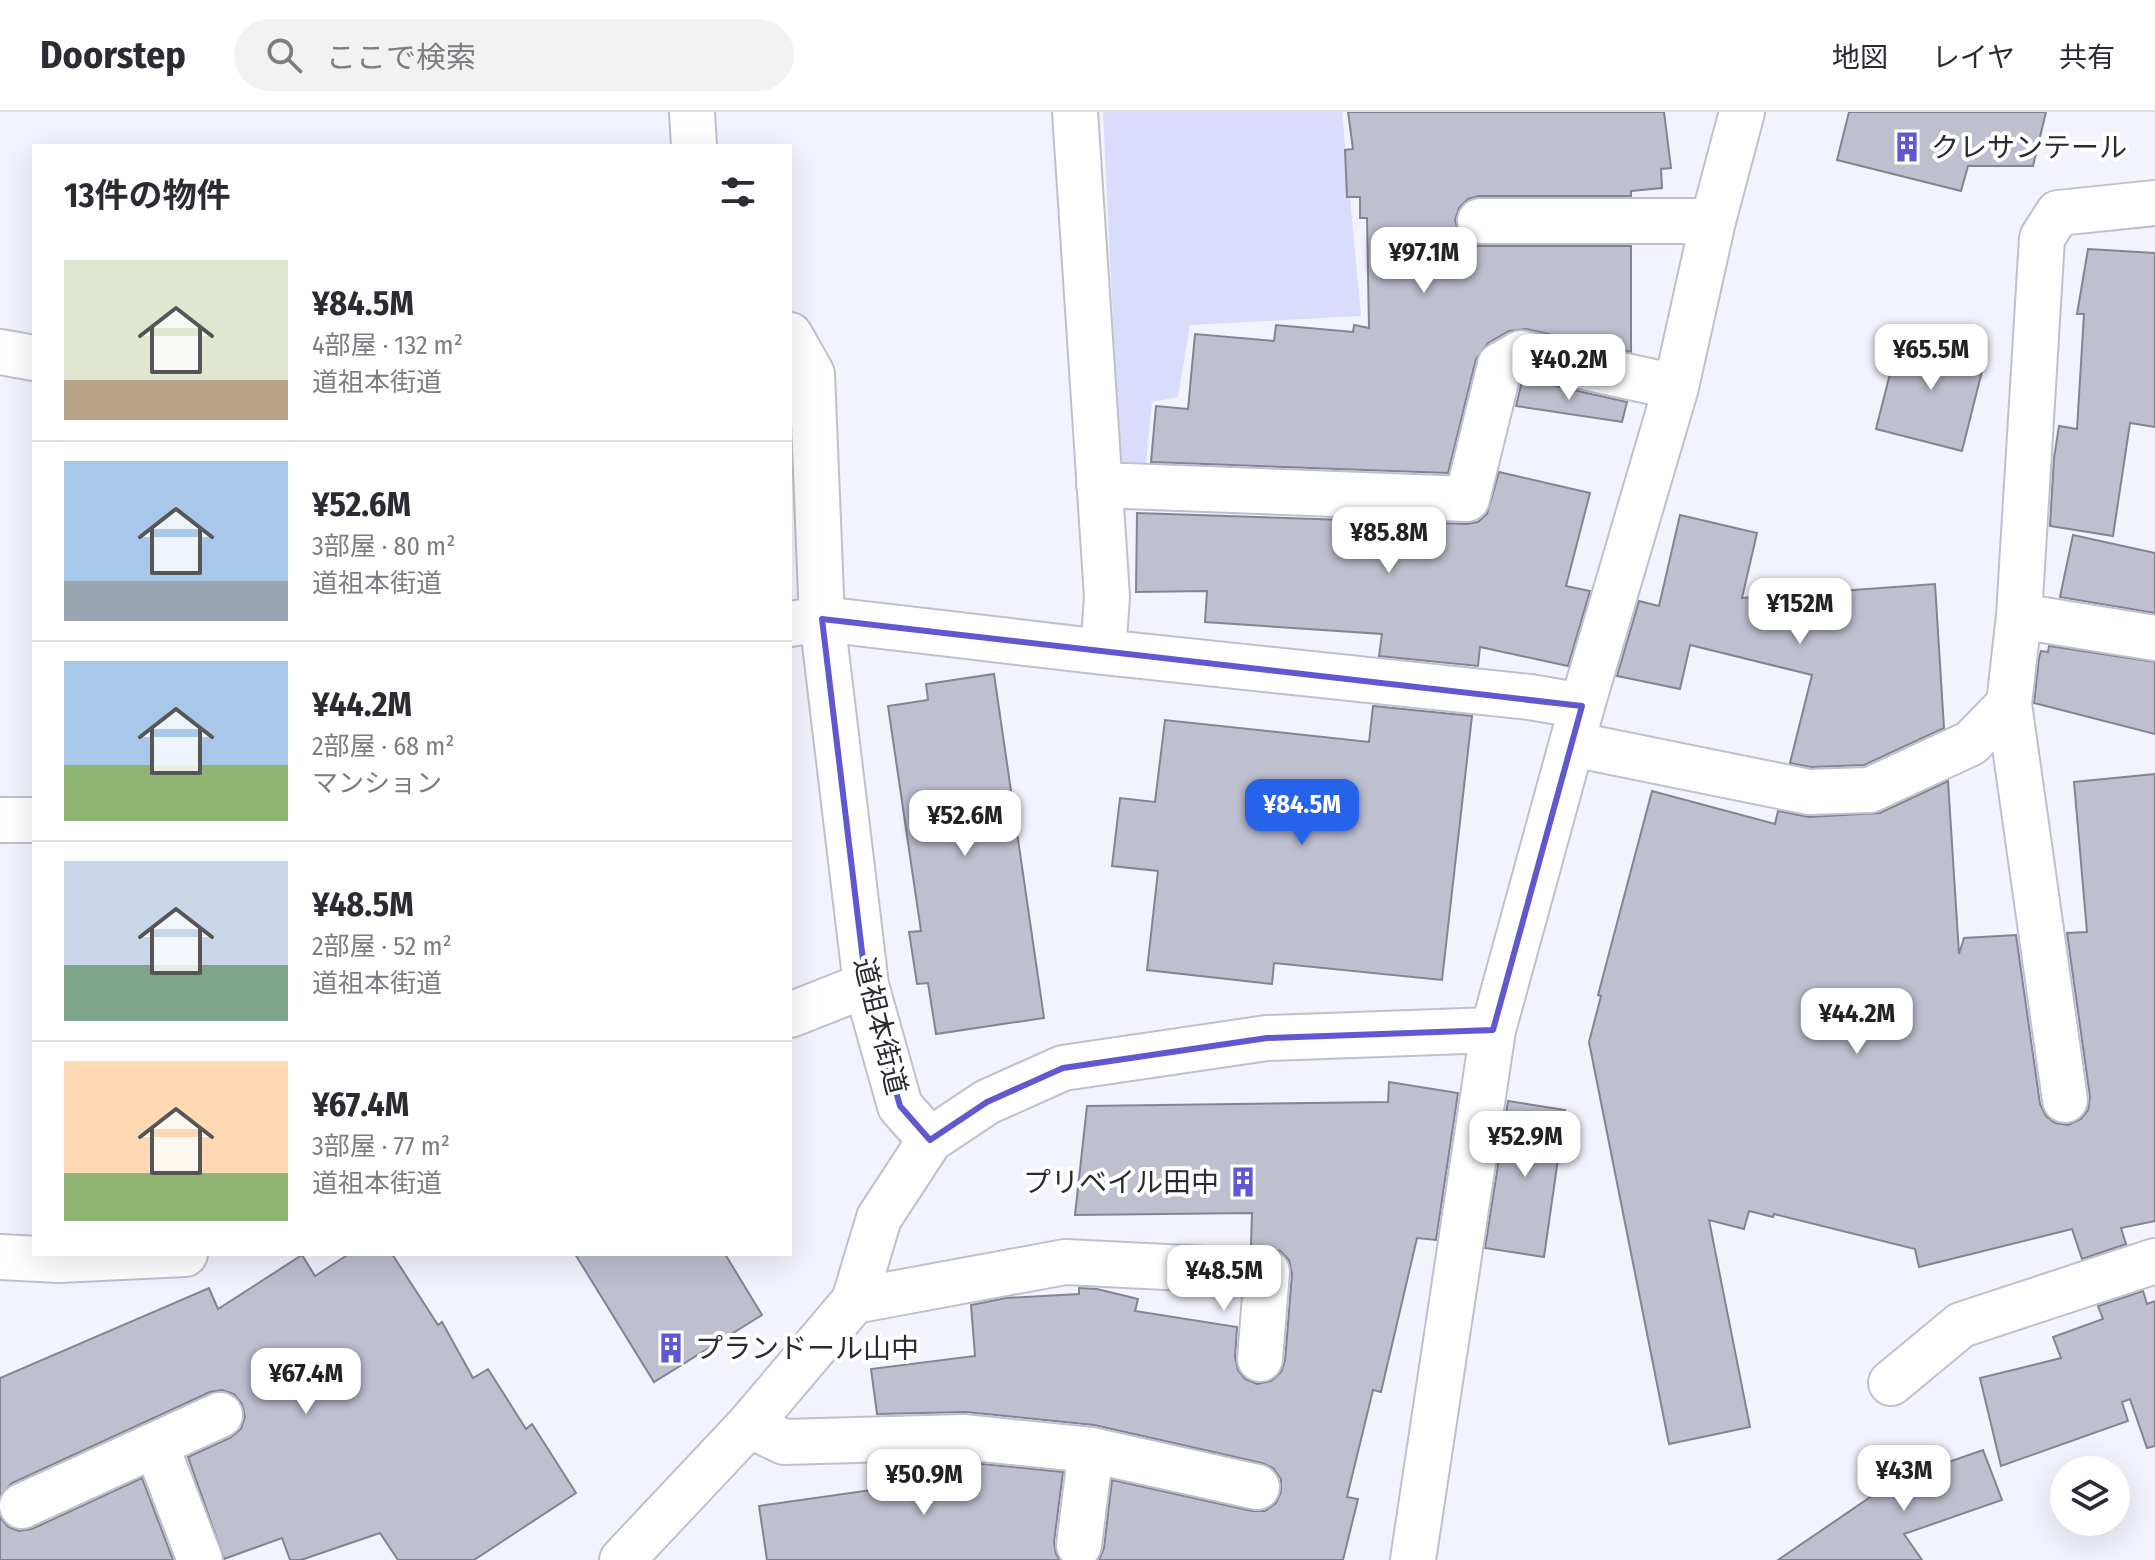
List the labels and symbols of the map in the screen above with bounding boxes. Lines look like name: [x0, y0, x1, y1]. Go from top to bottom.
building icon: クレサンテール: [1890, 130, 1924, 164]
place label: クレサンテール: [1931, 131, 2127, 164]
pin: ¥97.1M: [1359, 227, 1489, 295]
pin: ¥65.5M: [1866, 324, 1996, 392]
pin: ¥40.2M: [1504, 334, 1634, 402]
pin: ¥85.8M: [1324, 507, 1454, 575]
pin: ¥152M: [1744, 578, 1856, 646]
pin: ¥84.5M: [1237, 779, 1367, 847]
pin: ¥52.6M: [900, 790, 1030, 858]
street label: 道祖本街道: [848, 954, 913, 1098]
pin: ¥44.2M: [1792, 988, 1922, 1056]
pin: ¥52.9M: [1460, 1111, 1590, 1179]
building icon: プリベイル田中: [1226, 1165, 1260, 1199]
place label: プリベイル田中: [1023, 1166, 1219, 1199]
pin: ¥48.5M: [1159, 1245, 1289, 1313]
building icon: プランドール山中: [654, 1331, 688, 1365]
place label: プランドール山中: [695, 1332, 919, 1365]
pin: ¥67.4M: [241, 1348, 371, 1416]
pin: ¥43M: [1857, 1445, 1951, 1513]
pin: ¥50.9M: [859, 1449, 989, 1517]

